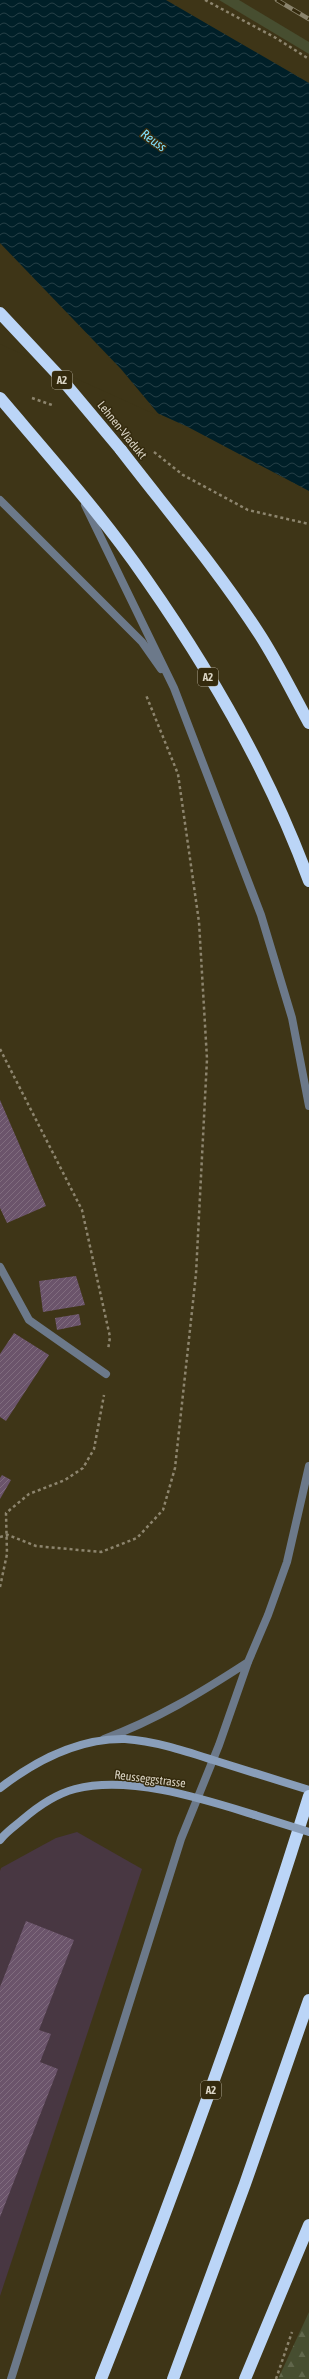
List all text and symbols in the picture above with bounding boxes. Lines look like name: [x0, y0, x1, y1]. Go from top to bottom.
water label: Reuss: [138, 126, 170, 155]
road number: A2: [52, 371, 72, 389]
street label: Lehnen-Viadukt: [94, 398, 150, 462]
road number: A2: [198, 668, 218, 686]
street label: Reusseggstrasse: [114, 1768, 186, 1790]
road number: A2: [201, 2081, 221, 2099]

